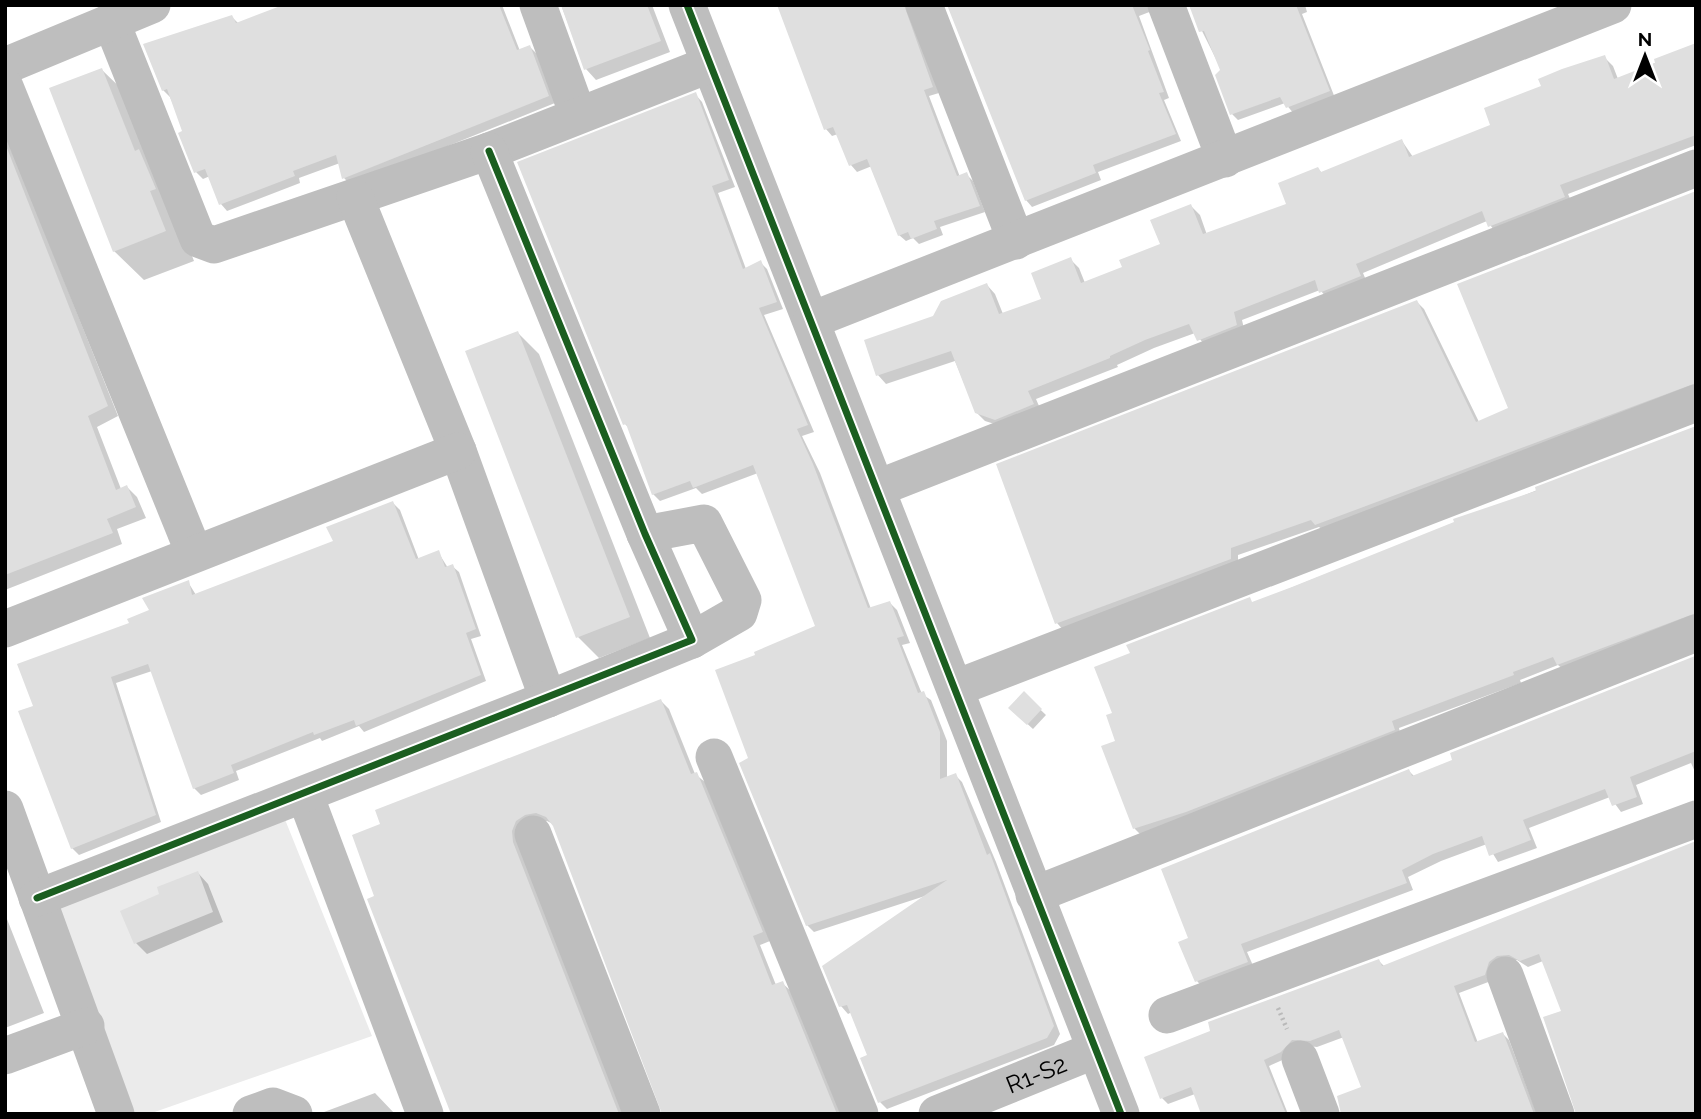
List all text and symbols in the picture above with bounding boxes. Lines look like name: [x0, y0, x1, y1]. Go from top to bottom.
north arrow: [1610, 21, 1680, 91]
text: N: [1638, 28, 1652, 50]
street label: R1-S2: [1002, 1049, 1071, 1099]

